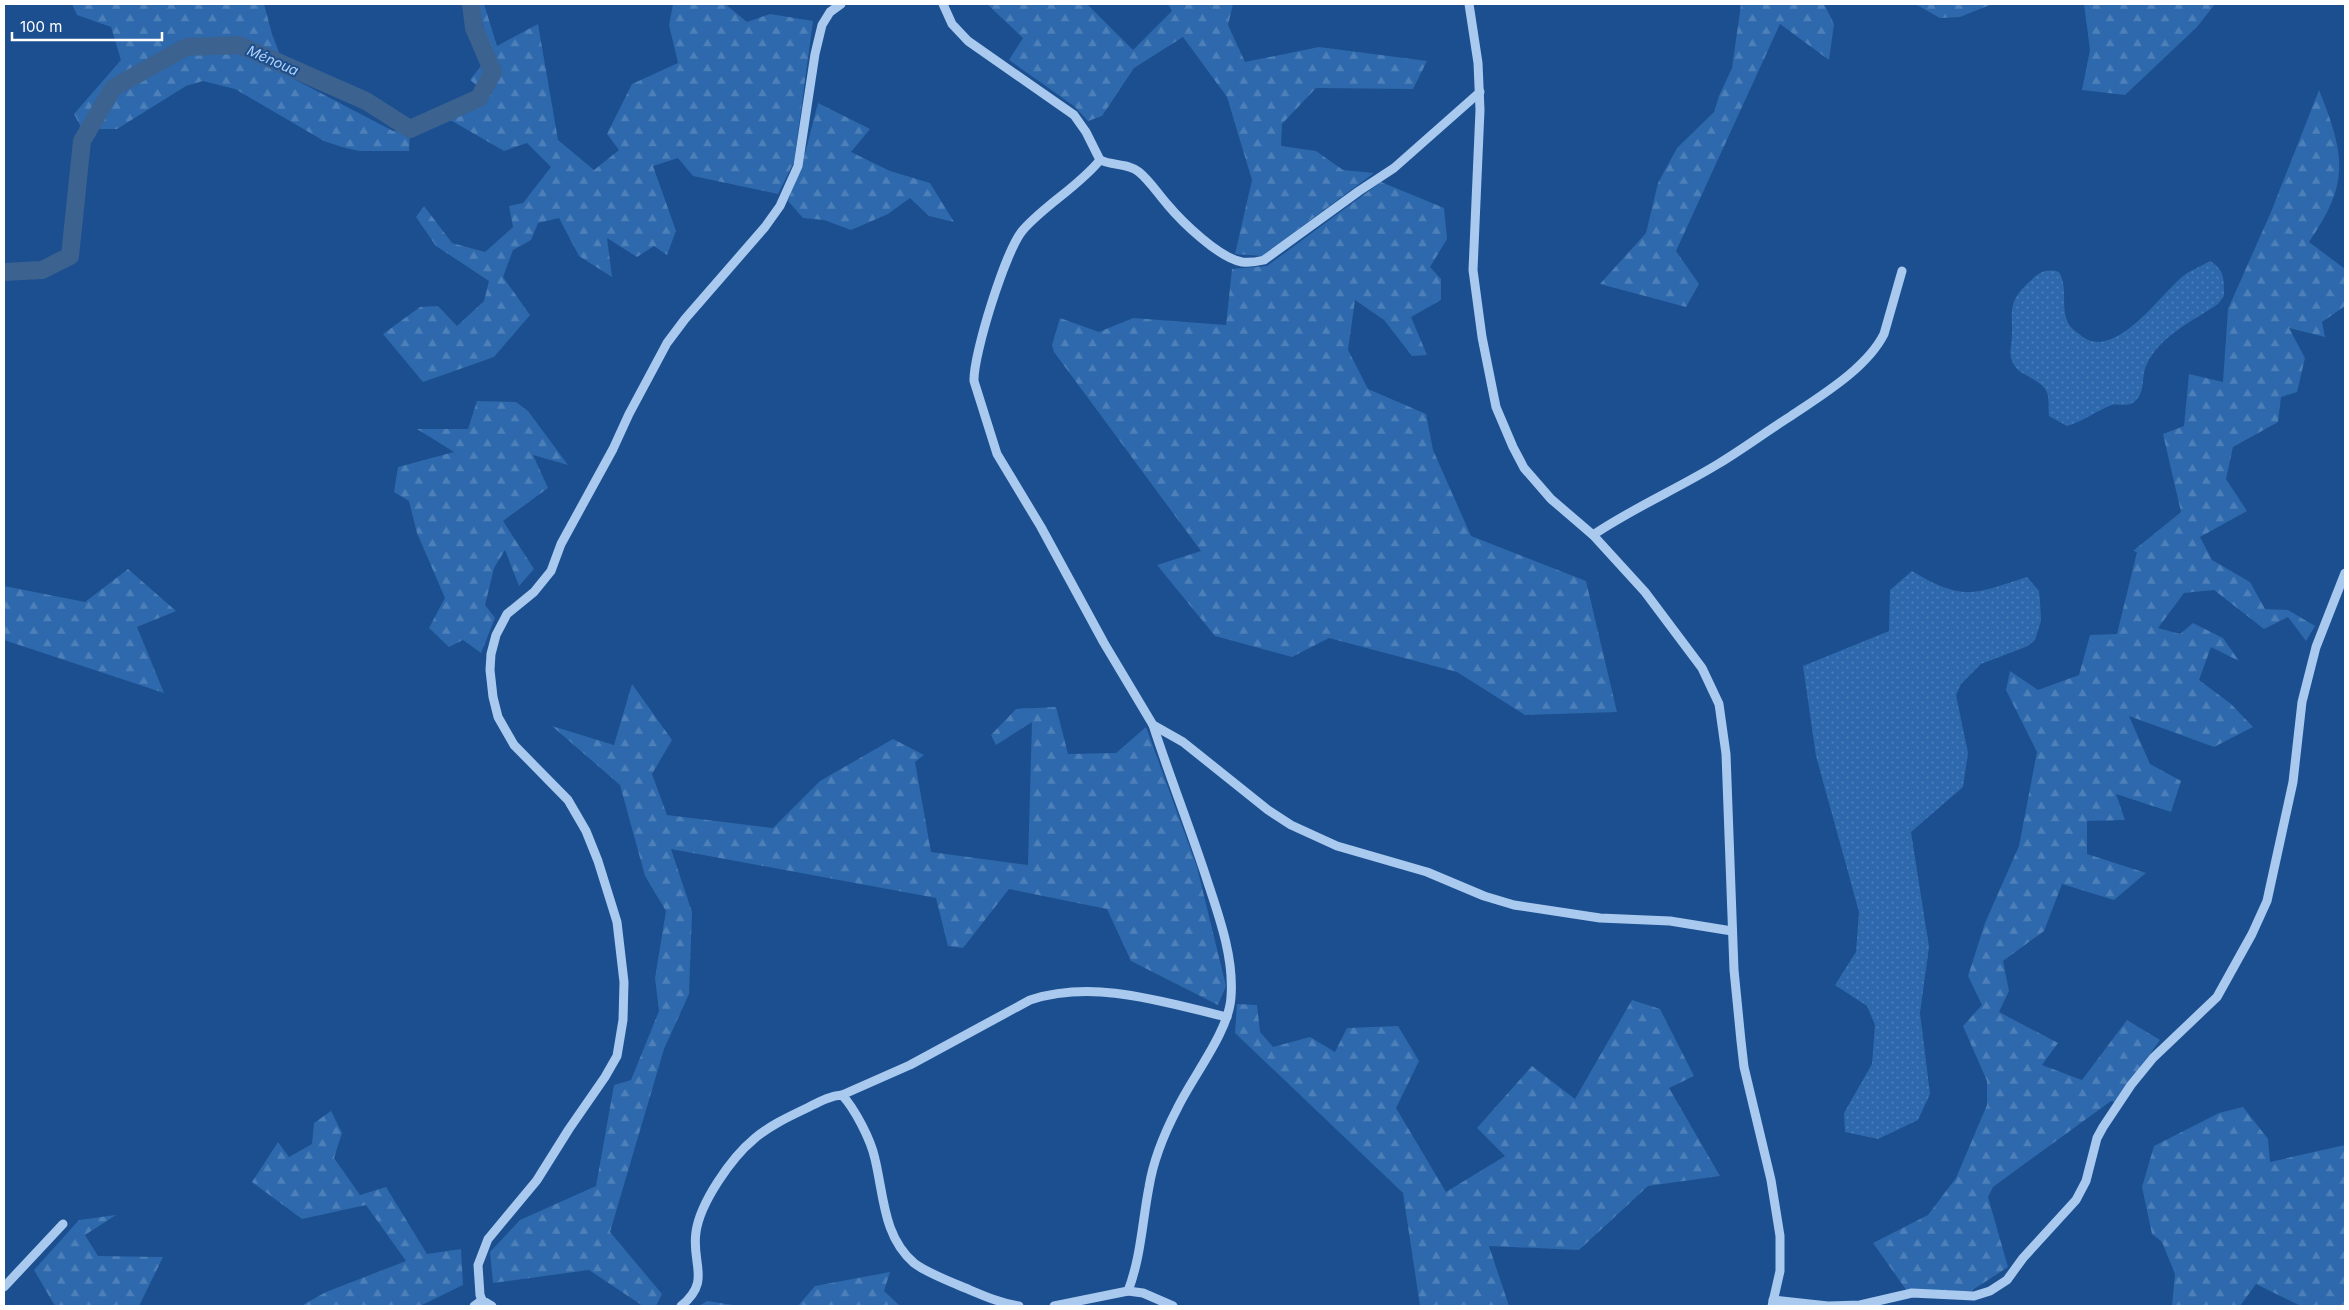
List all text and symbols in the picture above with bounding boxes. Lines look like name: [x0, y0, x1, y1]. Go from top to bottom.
scale bar: [12, 10, 162, 42]
text: 100 m: [20, 17, 62, 36]
water label: Ménoua: [245, 41, 302, 79]

